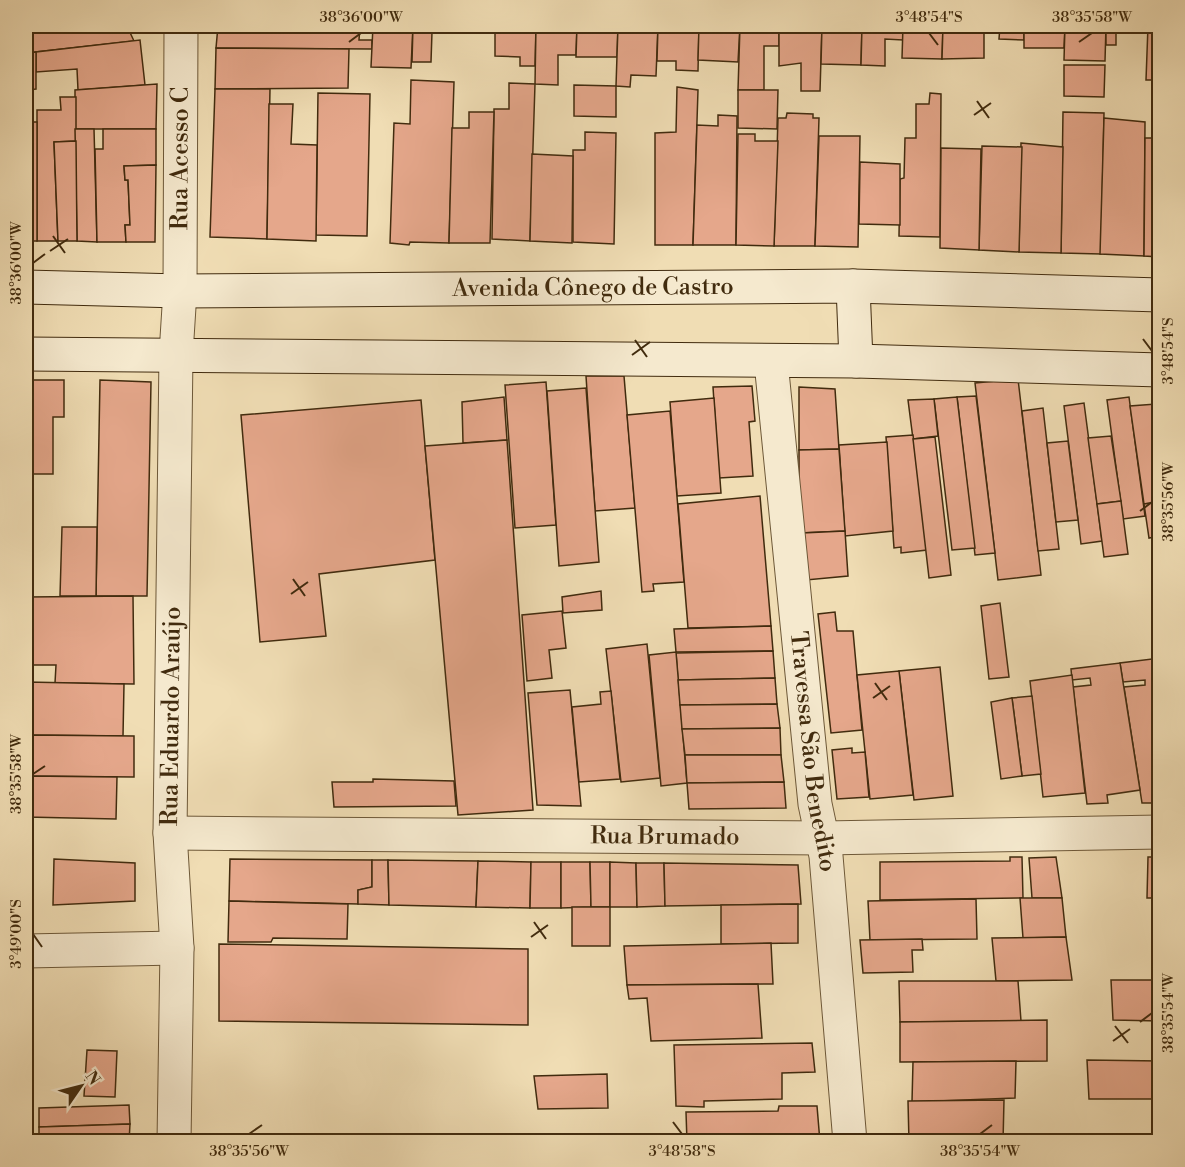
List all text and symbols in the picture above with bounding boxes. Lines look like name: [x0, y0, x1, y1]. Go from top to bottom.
text: 38°36'00"W: [319, 8, 403, 27]
text: 3°48'54"S: [895, 8, 963, 27]
text: 38°35'58"W: [1052, 8, 1132, 27]
street label: Rua Acesso C: [165, 87, 196, 230]
text: 38°36'00"W: [7, 221, 26, 305]
street label: Avenida Cônego de Castro: [451, 272, 734, 304]
text: 3°48'54"S: [1159, 317, 1178, 385]
text: 38°35'56"W: [1159, 462, 1178, 542]
street label: Rua Eduardo Araújo: [155, 606, 188, 826]
street label: Travessa São Benedito: [783, 630, 842, 873]
text: 38°35'58"W: [7, 734, 26, 814]
street label: Rua Brumado: [590, 821, 740, 852]
text: 3°49'00"S: [7, 899, 26, 969]
text: 38°35'54"W: [1159, 973, 1178, 1053]
north arrow: [51, 1056, 111, 1116]
text: N: [81, 1067, 104, 1089]
text: 38°35'56"W: [209, 1142, 289, 1161]
text: 3°48'58"S: [648, 1142, 716, 1161]
text: 38°35'54"W: [940, 1142, 1020, 1161]

